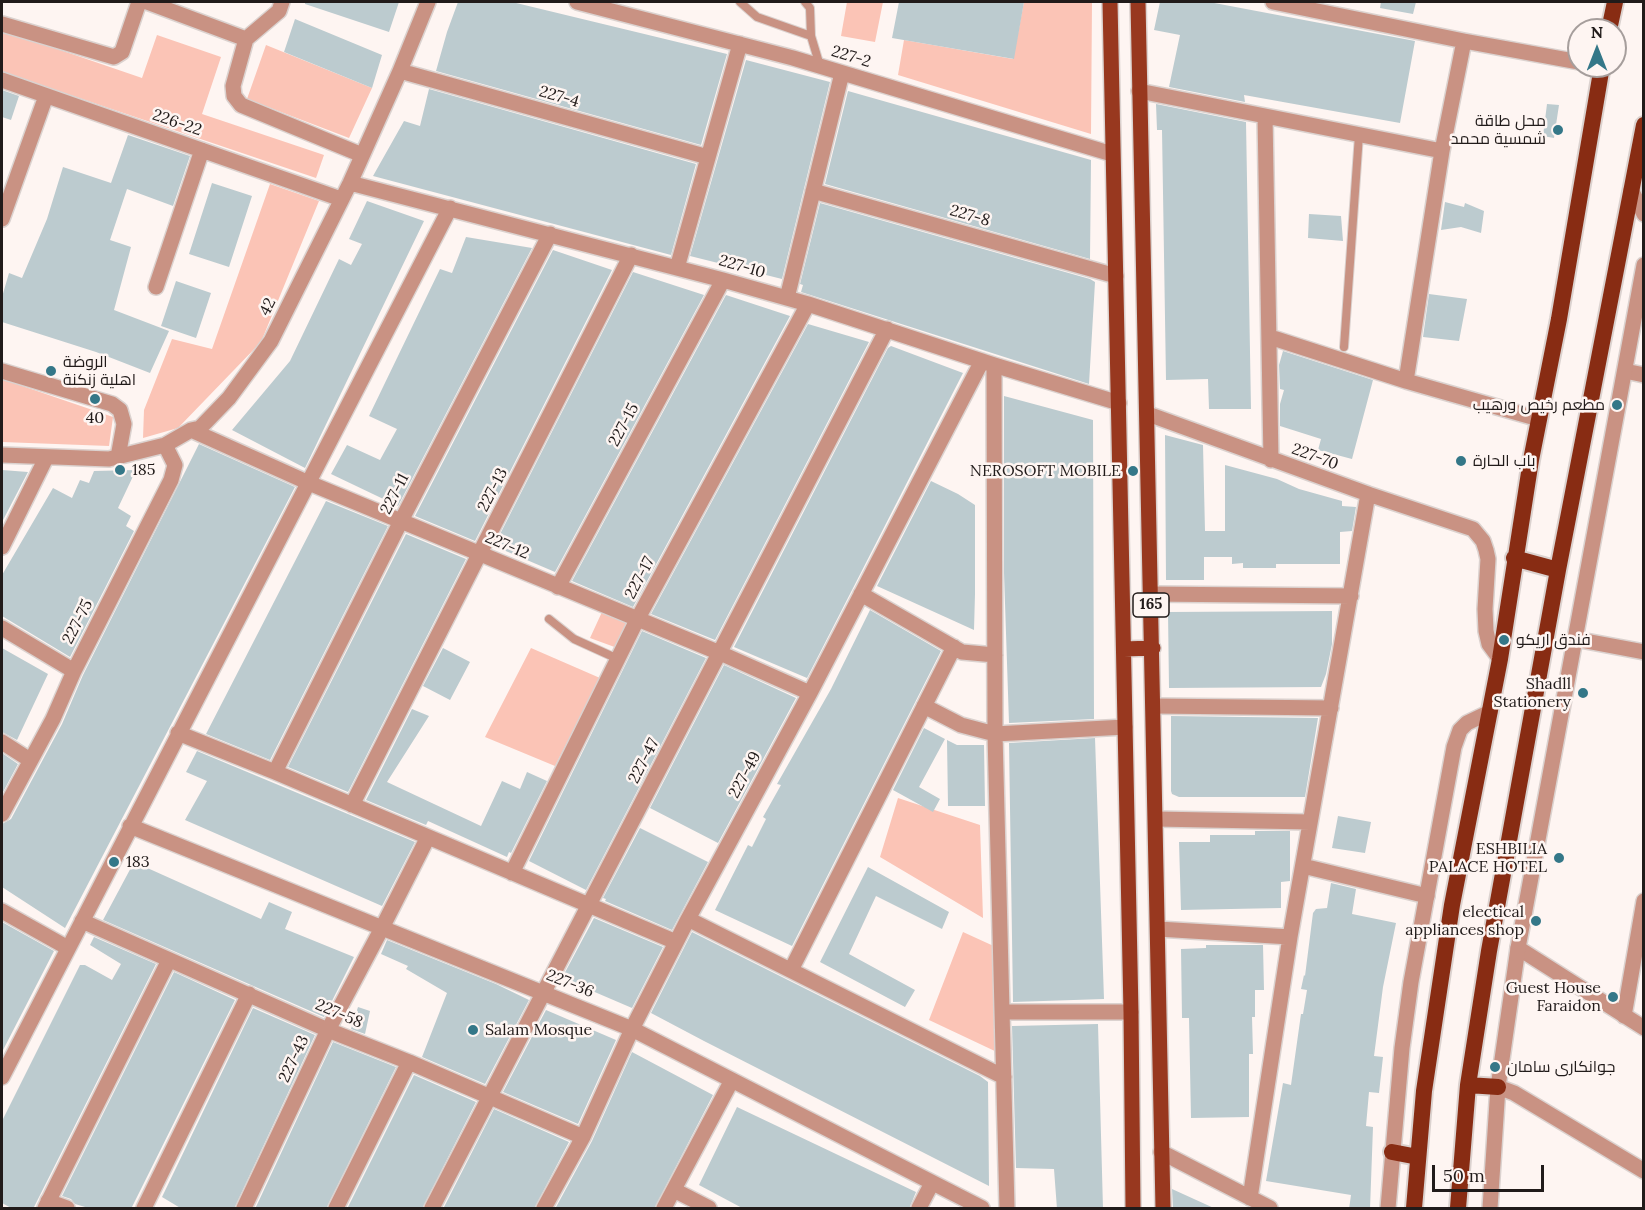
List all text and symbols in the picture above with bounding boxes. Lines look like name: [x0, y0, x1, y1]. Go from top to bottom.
north arrow: [1567, 18, 1627, 78]
text: N: [1591, 22, 1603, 42]
street label: 227-2: [829, 42, 873, 72]
street label: 227-4: [537, 82, 581, 112]
street label: 226-22: [150, 106, 204, 140]
place label: محل طاقة شمسية محمد: [1451, 111, 1546, 149]
marker: محل طاقة شمسية محمد: [1551, 123, 1565, 137]
street label: 227-8: [948, 201, 992, 231]
street label: 227-10: [717, 251, 767, 283]
street label: 42: [256, 295, 280, 319]
place label: الروضة اهلية زنكنة: [63, 352, 136, 390]
marker: الروضة اهلية زنكنة: [44, 364, 58, 378]
marker: 40: [88, 392, 102, 406]
place label: مطعم رخيص ورهيب: [1473, 395, 1605, 415]
marker: مطعم رخيص ورهيب: [1610, 398, 1624, 412]
street label: 227-15: [605, 400, 643, 450]
place label: 40: [86, 408, 104, 428]
street label: 227-70: [1289, 440, 1341, 474]
place label: باب الحارة: [1473, 451, 1535, 471]
marker: باب الحارة: [1454, 454, 1468, 468]
place label: 185: [132, 460, 156, 480]
place label: NEROSOFT MOBILE: [970, 461, 1121, 481]
marker: 185: [113, 463, 127, 477]
marker: NEROSOFT MOBILE: [1126, 464, 1140, 478]
street label: 227-13: [474, 465, 512, 515]
street label: 227-11: [377, 470, 413, 518]
street label: 227-12: [482, 528, 532, 564]
street label: 227-17: [621, 554, 659, 602]
road number: 165: [1133, 593, 1169, 617]
street label: 227-75: [59, 597, 97, 647]
place label: فندق اريكو: [1516, 630, 1591, 650]
marker: فندق اريكو: [1497, 633, 1511, 647]
place label: Shadll Stationery: [1494, 674, 1571, 712]
marker: Shadll Stationery: [1576, 686, 1590, 700]
street label: 227-47: [625, 735, 663, 787]
street label: 227-49: [725, 748, 765, 802]
place label: ESHBILIA PALACE HOTEL: [1429, 839, 1547, 877]
marker: ESHBILIA PALACE HOTEL: [1552, 851, 1566, 865]
place label: 183: [126, 852, 150, 872]
marker: 183: [107, 855, 121, 869]
place label: electical appliances shop: [1405, 902, 1524, 940]
marker: electical appliances shop: [1529, 914, 1543, 928]
street label: 227-36: [543, 966, 597, 1002]
place label: Guest House Faraidon: [1506, 978, 1601, 1016]
marker: Guest House Faraidon: [1606, 990, 1620, 1004]
street label: 227-58: [312, 995, 366, 1033]
place label: Salam Mosque: [485, 1020, 592, 1040]
marker: Salam Mosque: [466, 1023, 480, 1037]
street label: 227-43: [275, 1032, 313, 1086]
place label: جوانکاری سامان: [1507, 1057, 1615, 1077]
marker: جوانکاری سامان: [1488, 1060, 1502, 1074]
scale bar: [1435, 1153, 1548, 1191]
text: 50 m: [1443, 1164, 1485, 1187]

